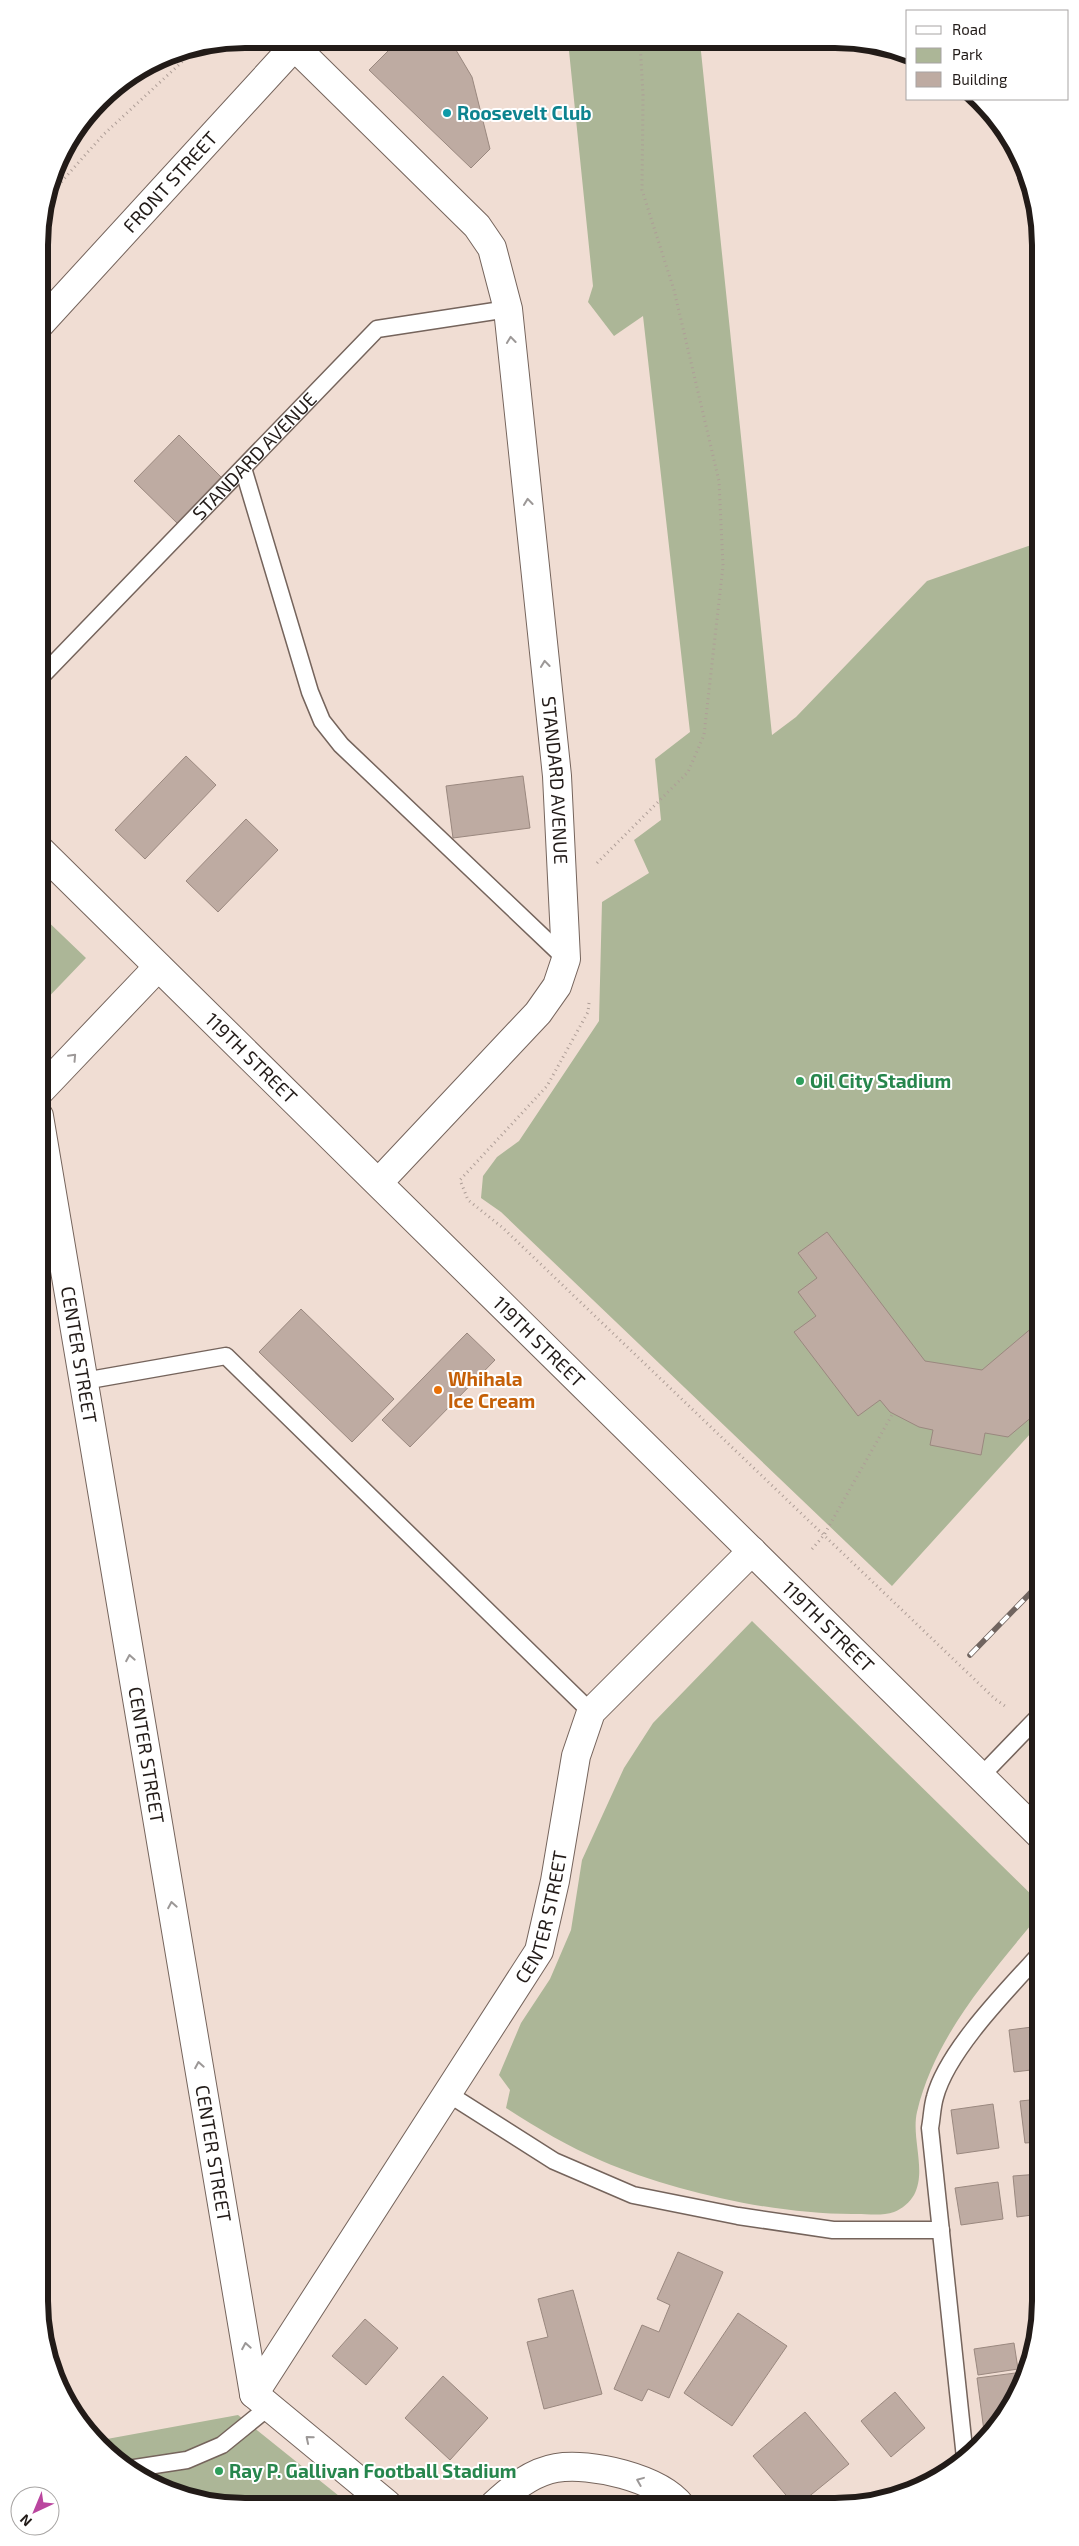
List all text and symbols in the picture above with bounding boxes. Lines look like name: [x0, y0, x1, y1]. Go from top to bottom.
legend: [906, 10, 1069, 100]
text: Road: [952, 20, 987, 38]
text: Park: [952, 45, 983, 63]
text: Building: [952, 70, 1008, 88]
place label: Roosevelt Club: [457, 101, 591, 124]
marker: Roosevelt Club: [441, 107, 453, 119]
street label: FRONT STREET: [118, 126, 222, 237]
one-way arrow: [506, 336, 517, 344]
street label: STANDARD AVENUE: [187, 387, 321, 524]
one-way arrow: [523, 498, 534, 506]
one-way arrow: [540, 659, 551, 667]
street label: STANDARD AVENUE: [538, 695, 573, 865]
street label: 119TH STREET: [201, 1008, 302, 1108]
one-way arrow: [67, 1053, 76, 1062]
place label: Oil City Stadium: [810, 1069, 951, 1093]
marker: Oil City Stadium: [794, 1075, 806, 1087]
street label: CENTER STREET: [57, 1284, 102, 1425]
street label: 119TH STREET: [489, 1291, 590, 1391]
place label: Whihala Ice Cream: [448, 1367, 535, 1412]
marker: Whihala Ice Cream: [432, 1384, 444, 1396]
street label: 119TH STREET: [778, 1576, 879, 1676]
one-way arrow: [126, 1654, 136, 1663]
street label: CENTER STREET: [124, 1685, 170, 1825]
street label: CENTER STREET: [509, 1849, 571, 1987]
one-way arrow: [167, 1900, 177, 1909]
one-way arrow: [194, 2061, 204, 2069]
street label: CENTER STREET: [191, 2083, 237, 2223]
one-way arrow: [242, 2342, 252, 2350]
one-way arrow: [306, 2436, 315, 2445]
place label: Ray P. Gallivan Football Stadium: [229, 2459, 516, 2483]
marker: Ray P. Gallivan Football Stadium: [213, 2465, 225, 2477]
one-way arrow: [636, 2476, 645, 2487]
north arrow: [10, 2486, 60, 2536]
text: N: [16, 2511, 35, 2530]

